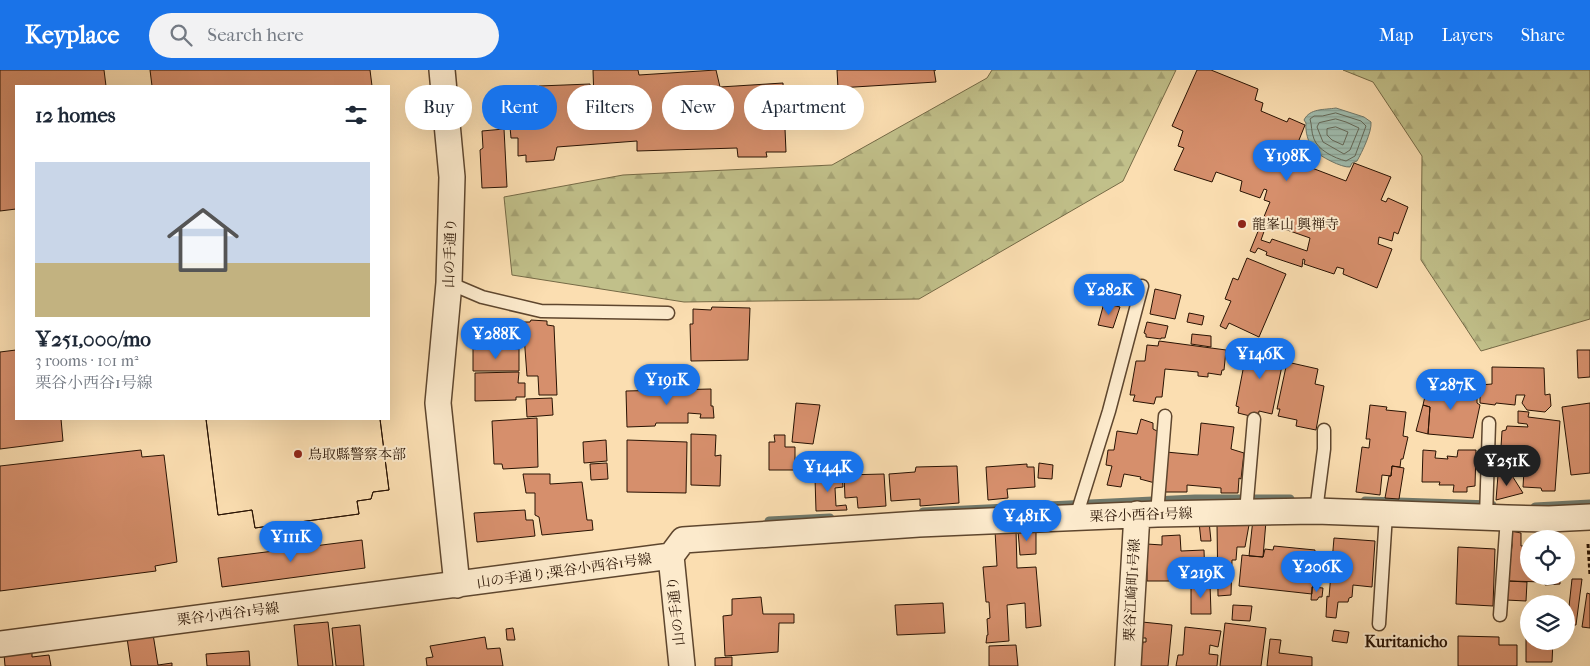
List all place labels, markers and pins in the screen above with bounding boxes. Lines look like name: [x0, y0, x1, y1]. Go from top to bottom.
pin: ¥198K: [1252, 140, 1322, 182]
place label: 龍峯山 興禅寺: [1252, 216, 1339, 233]
marker: 龍峯山 興禅寺: [1236, 218, 1248, 230]
pin: ¥282K: [1074, 274, 1144, 316]
pin: ¥288K: [461, 318, 531, 360]
pin: ¥146K: [1225, 338, 1295, 380]
pin: ¥191K: [632, 364, 702, 406]
pin: ¥287K: [1416, 368, 1486, 411]
pin: ¥251K: [1472, 444, 1542, 487]
place label: 鳥取縣警察本部: [308, 446, 406, 463]
marker: 鳥取縣警察本部: [292, 448, 304, 460]
pin: ¥144K: [793, 450, 863, 493]
pin: ¥481K: [992, 500, 1062, 542]
pin: ¥111K: [256, 520, 326, 563]
pin: ¥206K: [1282, 550, 1352, 593]
pin: ¥219K: [1166, 556, 1236, 599]

